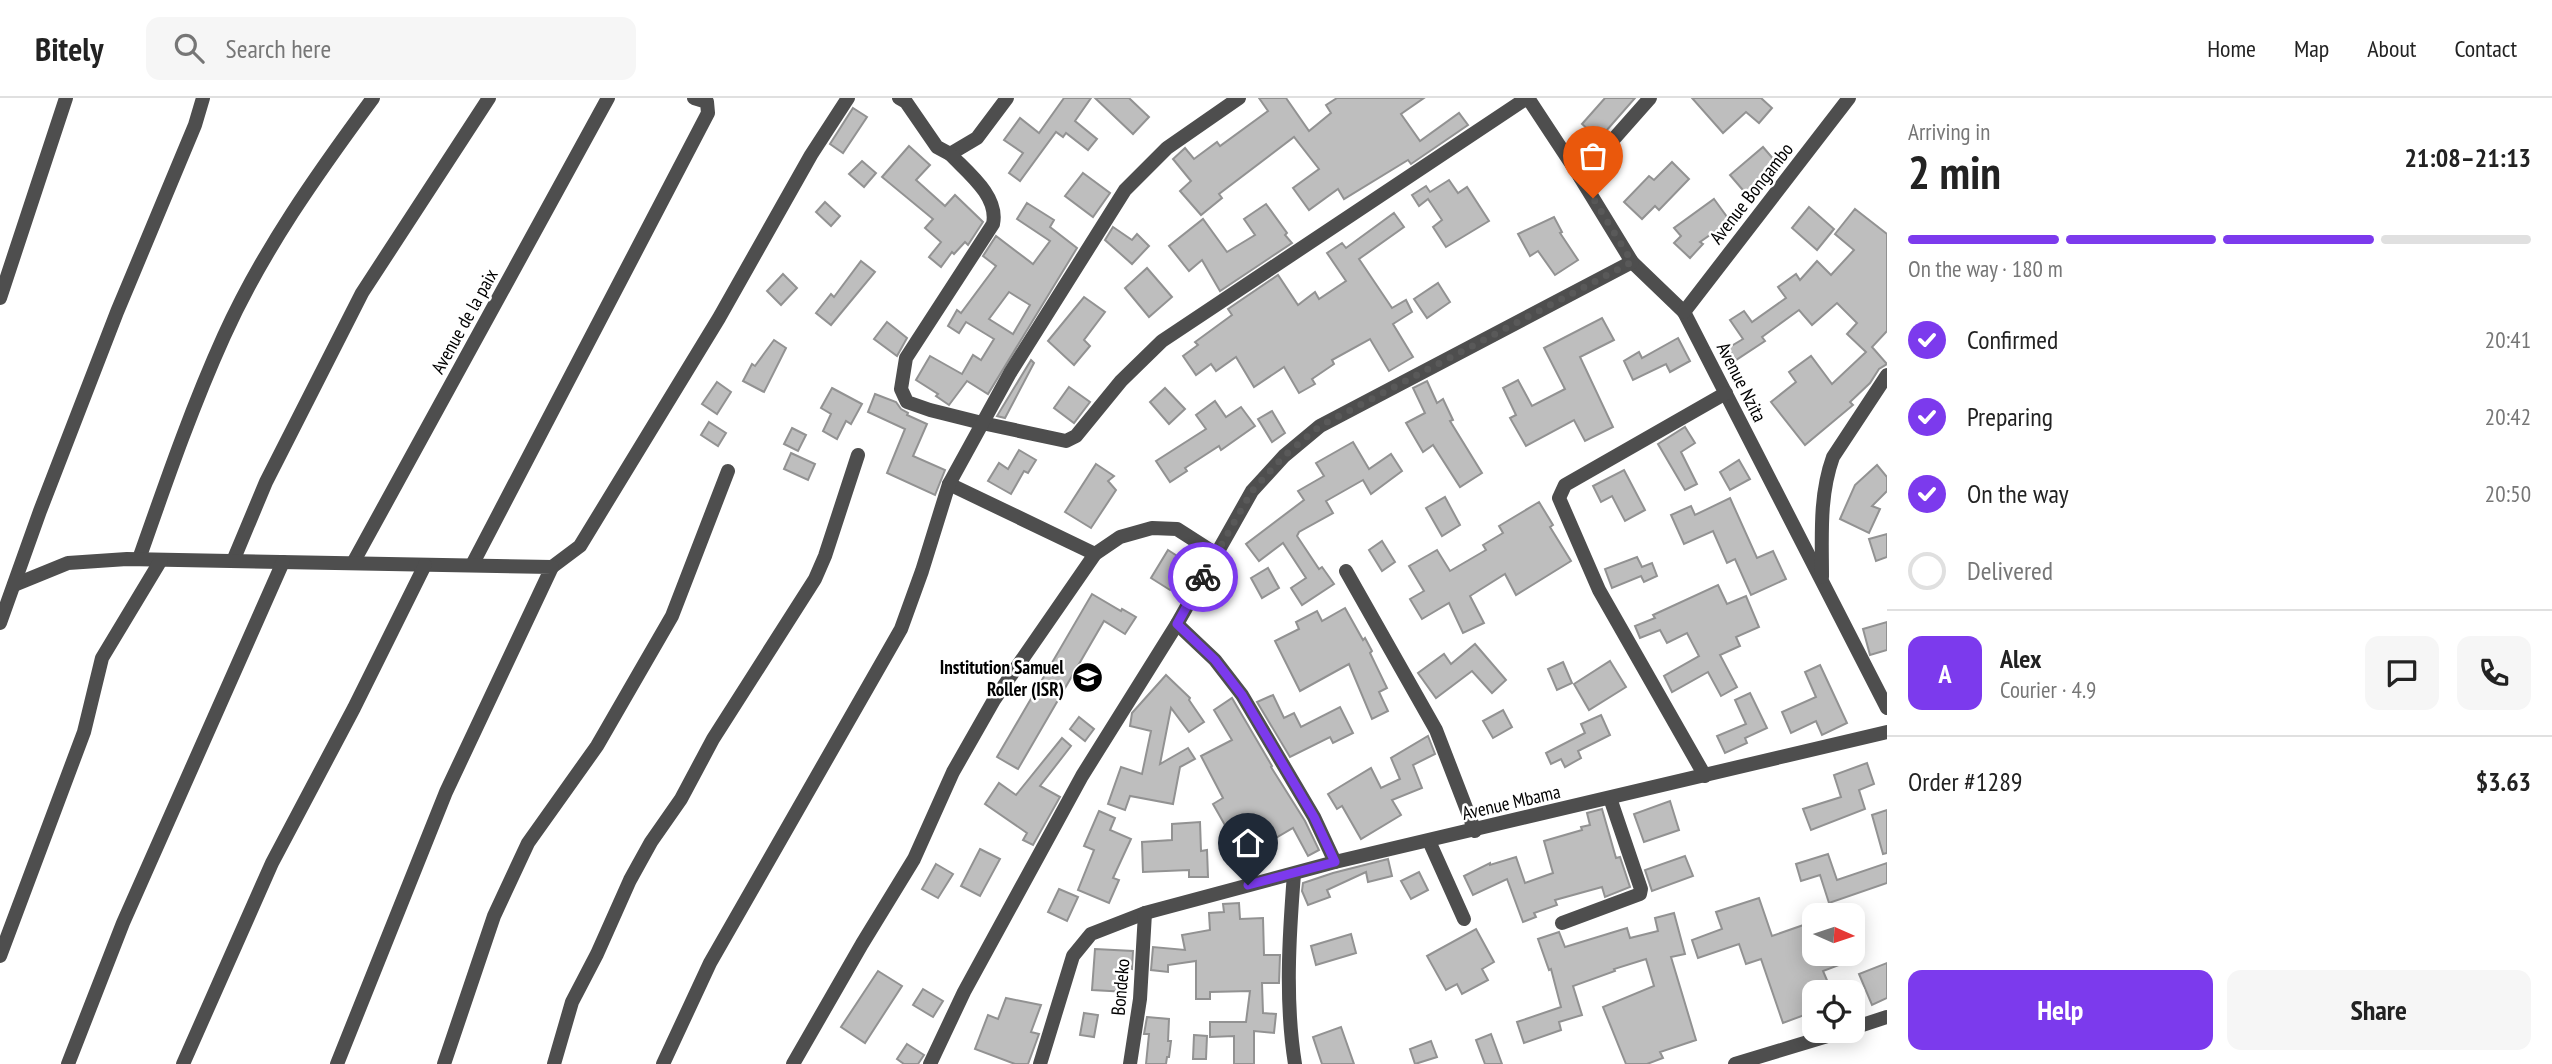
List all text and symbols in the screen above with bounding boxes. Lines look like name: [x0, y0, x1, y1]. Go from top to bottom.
search box: [146, 17, 636, 80]
text: Bitely: [35, 27, 104, 70]
icon: search: [170, 29, 208, 67]
text: Search here: [226, 32, 331, 65]
text: Home: [2207, 33, 2256, 64]
text: Map: [2294, 33, 2329, 64]
text: About: [2367, 33, 2416, 64]
text: Contact: [2454, 33, 2517, 64]
text: Arriving in: [1908, 117, 1990, 146]
pin: [1563, 126, 1623, 198]
icon: bag: [1574, 137, 1612, 175]
street label: Avenue Bongambo: [1704, 137, 1798, 249]
text: 21:08–21:13: [2404, 141, 2531, 174]
text: 2 min: [1908, 142, 2001, 202]
text: On the way · 180 m: [1908, 254, 2063, 283]
street label: Avenue de la paix: [425, 264, 503, 378]
icon: check: [1908, 321, 1946, 359]
text: Confirmed: [1967, 323, 2058, 356]
text: 20:41: [2485, 325, 2531, 354]
street label: Avenue Nzita: [1712, 338, 1772, 426]
icon: check: [1908, 398, 1946, 436]
text: Preparing: [1967, 400, 2053, 433]
text: 20:42: [2485, 402, 2531, 431]
icon: check: [1908, 475, 1946, 513]
text: On the way: [1967, 477, 2069, 510]
text: 20:50: [2485, 479, 2531, 508]
courier: [1168, 542, 1238, 612]
text: Delivered: [1967, 554, 2053, 587]
icon: bike: [1184, 558, 1222, 596]
button: chat: [2365, 636, 2439, 710]
button: phone: [2457, 636, 2531, 710]
text: Alex: [2000, 642, 2041, 675]
place label: Institution Samuel Roller (ISR): [940, 655, 1064, 701]
text: A: [1938, 657, 1952, 690]
school or university icon: Institution Samuel Roller (ISR): [1070, 661, 1104, 695]
text: Courier · 4.9: [2000, 675, 2096, 704]
text: Order #1289: [1908, 765, 2023, 798]
text: $3.63: [2476, 765, 2531, 798]
street label: Avenue Mbama: [1460, 779, 1562, 825]
pin: [1218, 813, 1278, 885]
icon: home: [1229, 824, 1267, 862]
north arrow: [1802, 903, 1866, 966]
map controls: [1802, 903, 1865, 1043]
street label: Bondeko: [1106, 958, 1134, 1016]
button: Help: [1908, 970, 2213, 1050]
button: Share: [2227, 970, 2531, 1050]
button: locate: [1802, 980, 1865, 1043]

